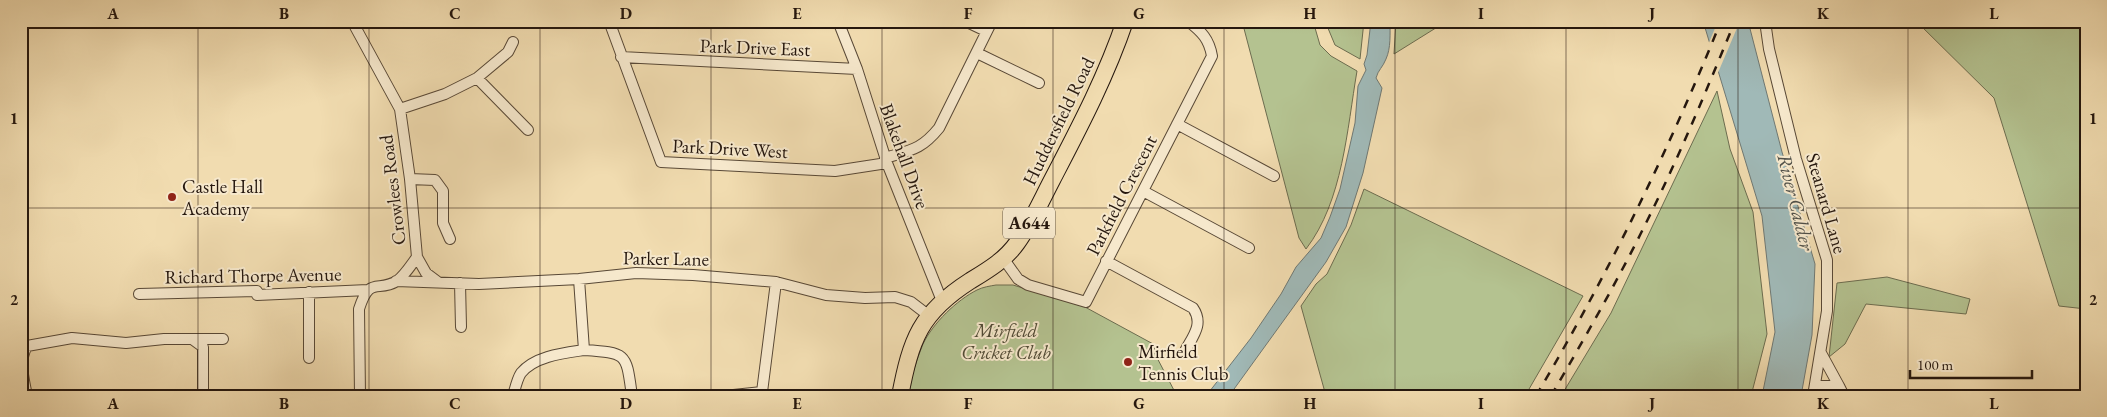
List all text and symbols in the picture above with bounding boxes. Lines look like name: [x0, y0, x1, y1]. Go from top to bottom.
text: A: [106, 3, 119, 24]
text: B: [279, 3, 289, 24]
text: C: [449, 3, 461, 24]
text: D: [620, 3, 632, 24]
text: E: [792, 3, 802, 24]
text: F: [964, 3, 973, 24]
text: G: [1133, 3, 1145, 24]
text: H: [1304, 3, 1317, 24]
text: I: [1478, 3, 1484, 24]
text: J: [1647, 3, 1655, 24]
text: K: [1817, 3, 1830, 24]
text: L: [1989, 3, 1999, 24]
street label: Park Drive East: [699, 33, 811, 62]
street label: Huddersfield Road: [1017, 53, 1100, 189]
street label: Blakehall Drive: [874, 100, 935, 212]
text: 1: [10, 108, 18, 129]
text: 1: [2089, 108, 2097, 129]
street label: Parkfield Crescent: [1080, 131, 1163, 260]
street label: Crowlees Road: [373, 133, 412, 246]
street label: Park Drive West: [672, 133, 788, 164]
street label: Steanard Lane: [1800, 150, 1853, 256]
water label: River Calder: [1771, 151, 1821, 254]
place label: Castle Hall Academy: [181, 174, 263, 221]
marker: Castle Hall Academy: [166, 191, 178, 203]
road number: A644: [1003, 208, 1055, 238]
street label: Parker Lane: [623, 245, 709, 272]
street label: Richard Thorpe Avenue: [164, 261, 342, 290]
text: 2: [10, 289, 19, 310]
text: 2: [2089, 289, 2098, 310]
park label: Mirfield Cricket Club: [961, 318, 1051, 365]
place label: Mirfield Tennis Club: [1138, 339, 1229, 386]
scale bar: [1910, 347, 2032, 379]
text: 100 m: [1917, 355, 1954, 374]
marker: Mirfield Tennis Club: [1122, 356, 1134, 368]
text: A: [106, 393, 119, 414]
text: B: [279, 393, 289, 414]
text: C: [449, 393, 461, 414]
text: D: [620, 393, 632, 414]
text: E: [792, 393, 802, 414]
text: F: [964, 393, 973, 414]
text: G: [1133, 393, 1145, 414]
text: H: [1304, 393, 1317, 414]
text: I: [1478, 393, 1484, 414]
text: J: [1647, 393, 1655, 414]
text: K: [1817, 393, 1830, 414]
text: L: [1989, 393, 1999, 414]

